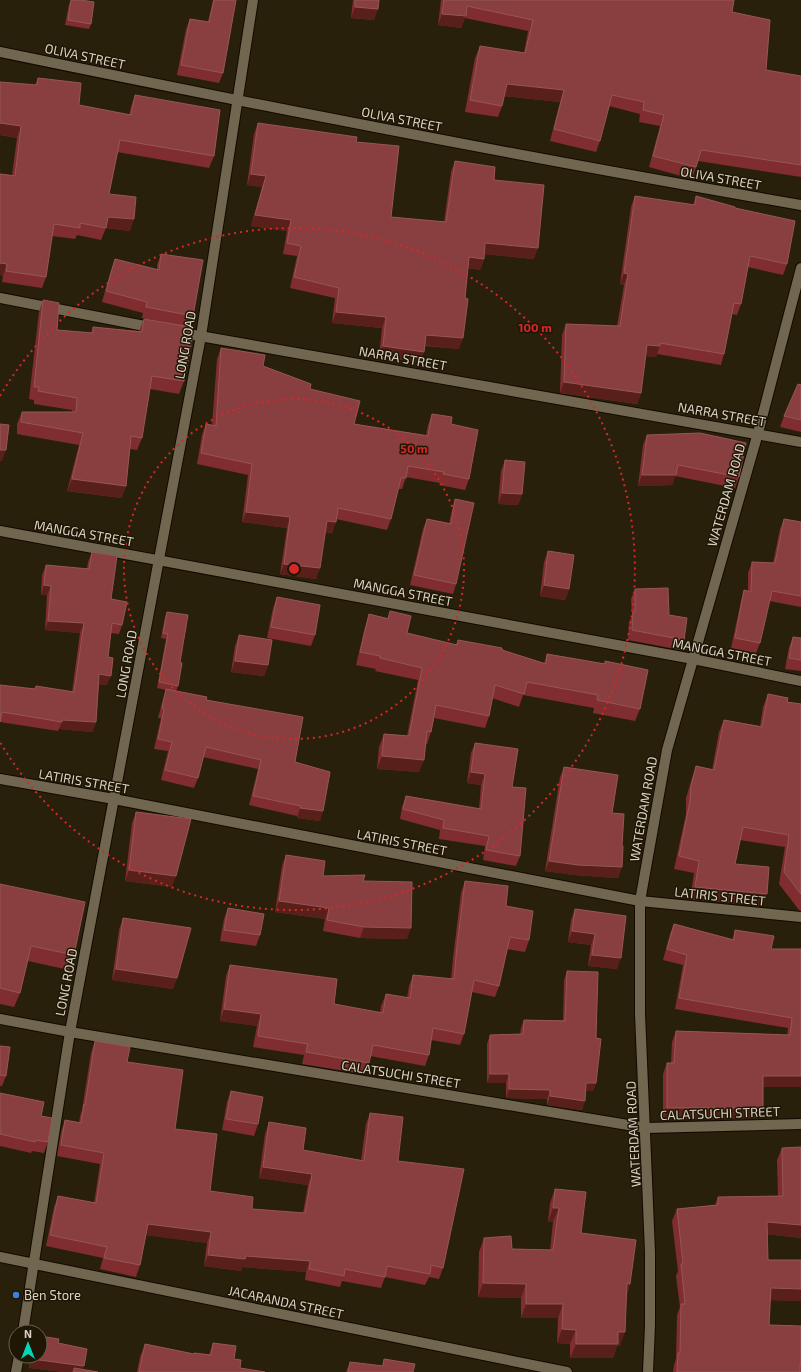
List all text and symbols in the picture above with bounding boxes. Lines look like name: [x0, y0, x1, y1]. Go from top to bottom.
street label: OLIVA STREET: [43, 40, 127, 72]
street label: OLIVA STREET: [360, 103, 444, 135]
street label: OLIVA STREET: [679, 163, 763, 193]
street label: LONG ROAD: [171, 310, 199, 380]
text: 100 m: [518, 320, 552, 334]
street label: NARRA STREET: [358, 342, 449, 374]
street label: NARRA STREET: [677, 398, 768, 430]
text: 50 m: [400, 441, 428, 455]
street label: WATERDAM ROAD: [704, 442, 748, 548]
street label: MANGGA STREET: [33, 516, 135, 550]
centre of rings: [287, 562, 301, 576]
street label: MANGGA STREET: [352, 575, 454, 610]
street label: LONG ROAD: [112, 629, 140, 699]
street label: MANGGA STREET: [671, 635, 773, 670]
street label: WATERDAM ROAD: [626, 755, 660, 863]
street label: LATIRIS STREET: [38, 765, 131, 797]
street label: LATIRIS STREET: [356, 825, 449, 859]
street label: LATIRIS STREET: [674, 883, 767, 909]
street label: LONG ROAD: [52, 947, 80, 1017]
street label: CALATSUCHI STREET: [340, 1057, 462, 1091]
street label: WATERDAM ROAD: [622, 1080, 644, 1188]
street label: CALATSUCHI STREET: [660, 1103, 781, 1123]
street label: JACARANDA STREET: [227, 1282, 346, 1322]
place label: Ben Store: [24, 1287, 81, 1303]
marker: Ben Store: [11, 1290, 21, 1300]
north arrow: [8, 1324, 48, 1364]
text: N: [24, 1327, 32, 1340]

